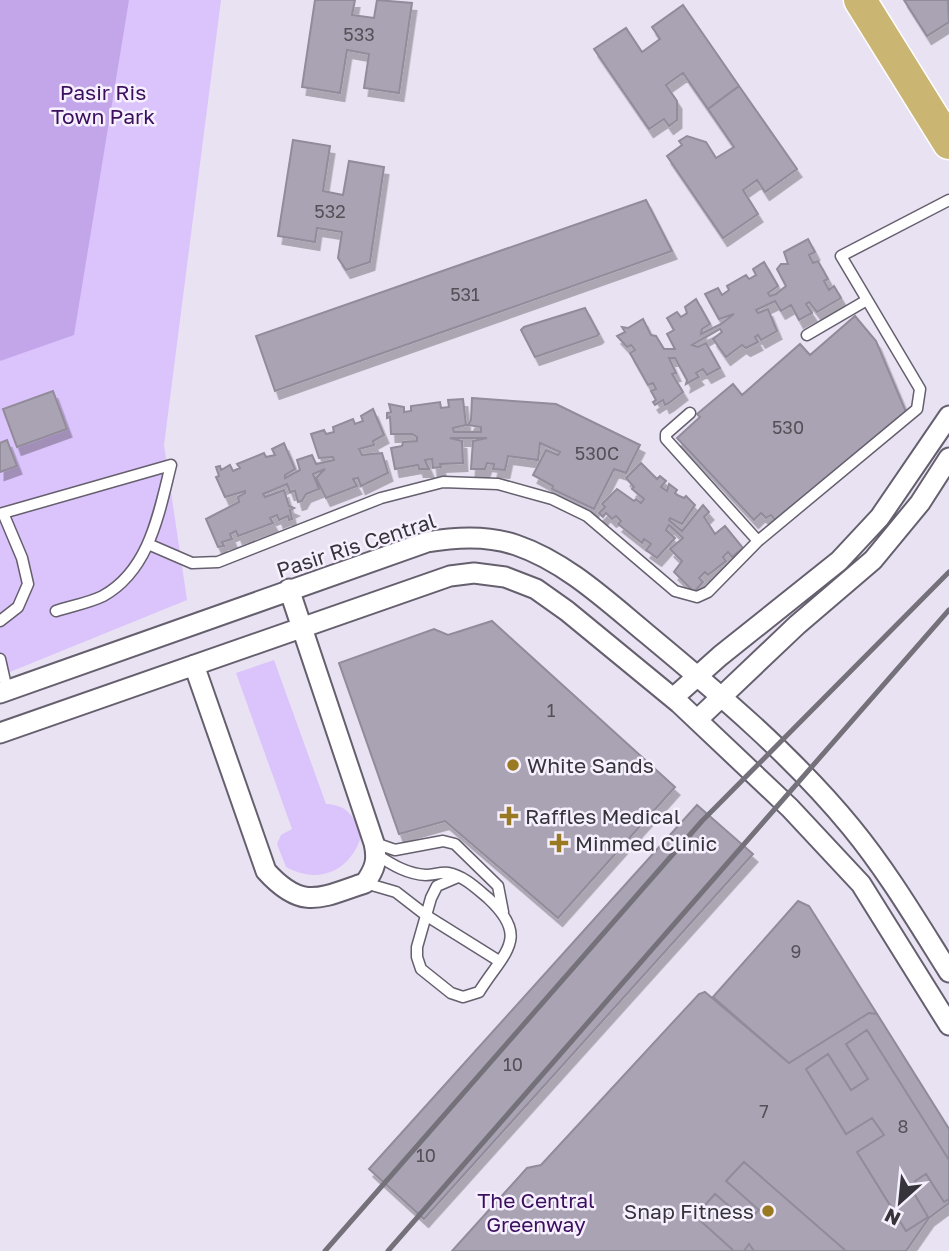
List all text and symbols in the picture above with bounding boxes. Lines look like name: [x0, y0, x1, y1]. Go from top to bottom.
house number: 533: [343, 23, 375, 45]
park label: Pasir Ris Town Park: [51, 79, 155, 129]
house number: 532: [314, 200, 346, 222]
house number: 531: [450, 283, 480, 305]
house number: 530: [772, 416, 804, 438]
house number: 530C: [575, 442, 619, 464]
street label: Pasir Ris Central: [273, 507, 439, 583]
house number: 1: [547, 699, 556, 721]
place label: White Sands: [527, 752, 654, 778]
marker: White Sands: [505, 757, 521, 773]
place label: Raffles Medical: [525, 803, 680, 829]
marker: Raffles Medical: [499, 806, 519, 826]
place label: Minmed Clinic: [575, 830, 717, 856]
marker: Minmed Clinic: [549, 833, 569, 853]
house number: 9: [791, 940, 801, 962]
house number: 10: [503, 1053, 523, 1075]
house number: 7: [759, 1100, 769, 1122]
house number: 8: [898, 1115, 908, 1137]
house number: 10: [416, 1144, 436, 1166]
north arrow: [865, 1167, 935, 1237]
park label: The Central Greenway: [477, 1187, 595, 1237]
place label: Snap Fitness: [624, 1198, 754, 1224]
marker: Snap Fitness: [760, 1203, 776, 1219]
text: N: [880, 1204, 904, 1231]

